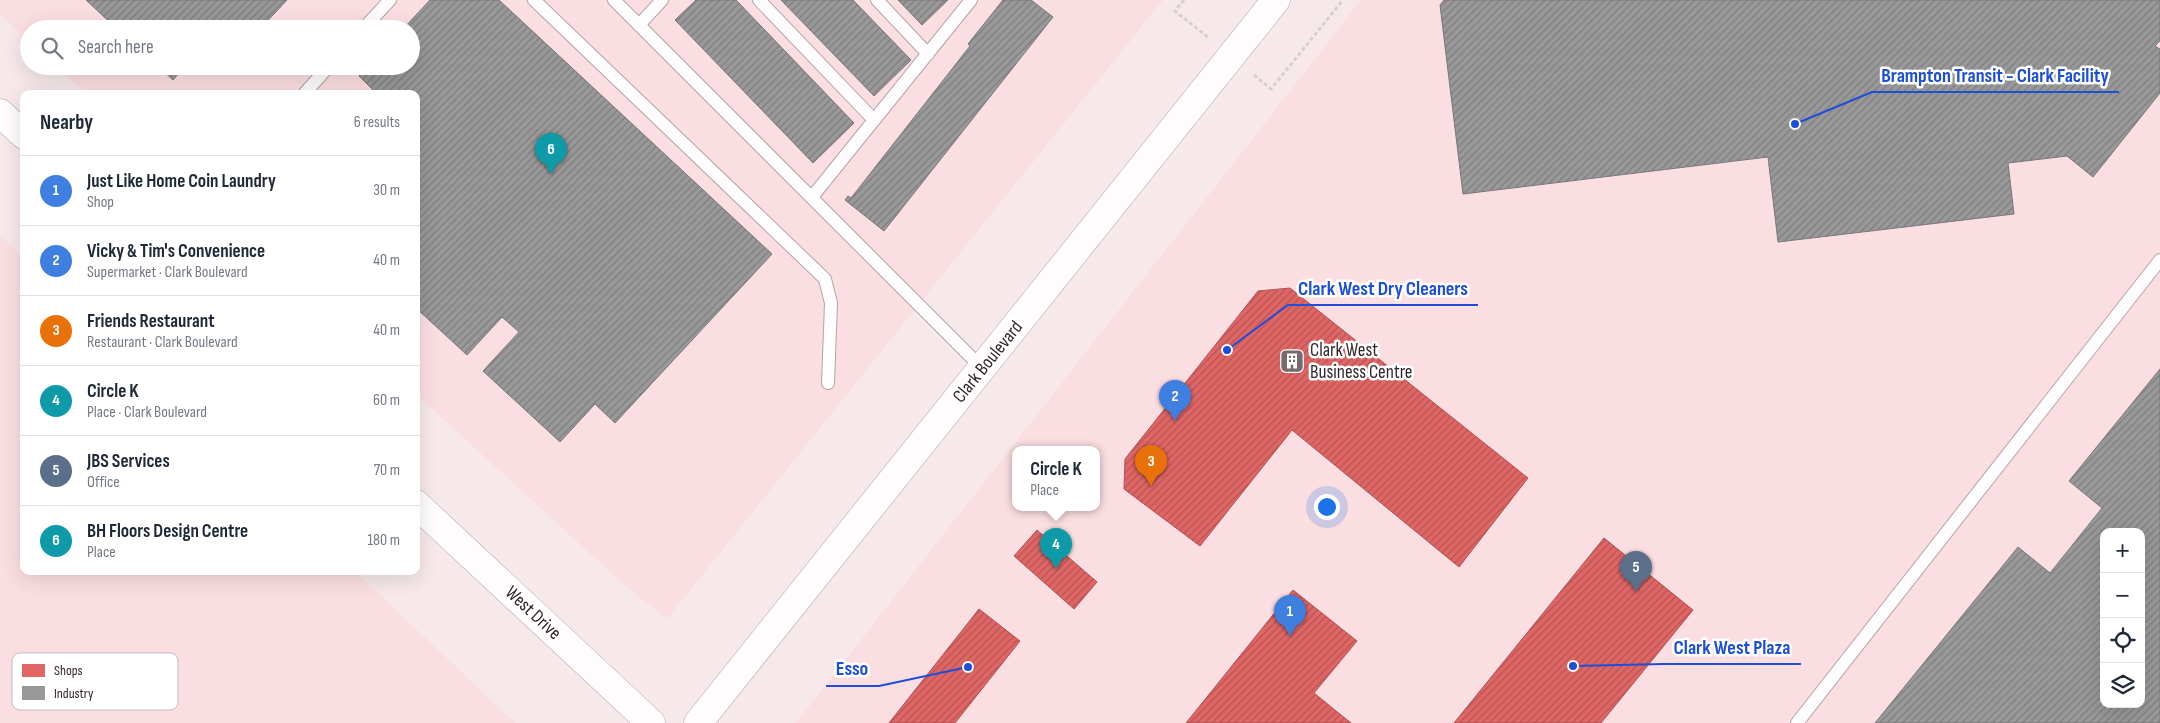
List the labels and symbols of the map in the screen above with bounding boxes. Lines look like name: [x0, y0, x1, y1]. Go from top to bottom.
callout: Brampton Transit - Clark Facility: [1872, 57, 2119, 92]
text: Brampton Transit - Clark Facility: [1881, 64, 2110, 88]
pin: 6: [535, 133, 567, 174]
callout: Clark West Dry Cleaners: [1288, 270, 1478, 305]
text: Clark West Dry Cleaners: [1298, 277, 1468, 301]
street label: Clark Boulevard: [948, 316, 1028, 408]
place label: Clark West Business Centre: [1310, 339, 1413, 384]
building icon: Clark West Business Centre: [1279, 348, 1305, 374]
pin: 2: [1159, 380, 1191, 421]
pin: 3: [1135, 445, 1167, 486]
your location: [1314, 494, 1340, 520]
pin: 4: [1040, 528, 1072, 569]
pin: 5: [1620, 551, 1652, 592]
street label: West Drive: [500, 581, 566, 645]
pin: 1: [1274, 595, 1306, 636]
callout: Clark West Plaza: [1664, 629, 1801, 664]
text: Clark West Plaza: [1674, 636, 1790, 660]
callout: Esso: [826, 651, 879, 686]
legend: [12, 653, 178, 710]
text: Esso: [836, 657, 868, 681]
text: Shops: [54, 662, 83, 679]
text: Industry: [54, 685, 94, 702]

